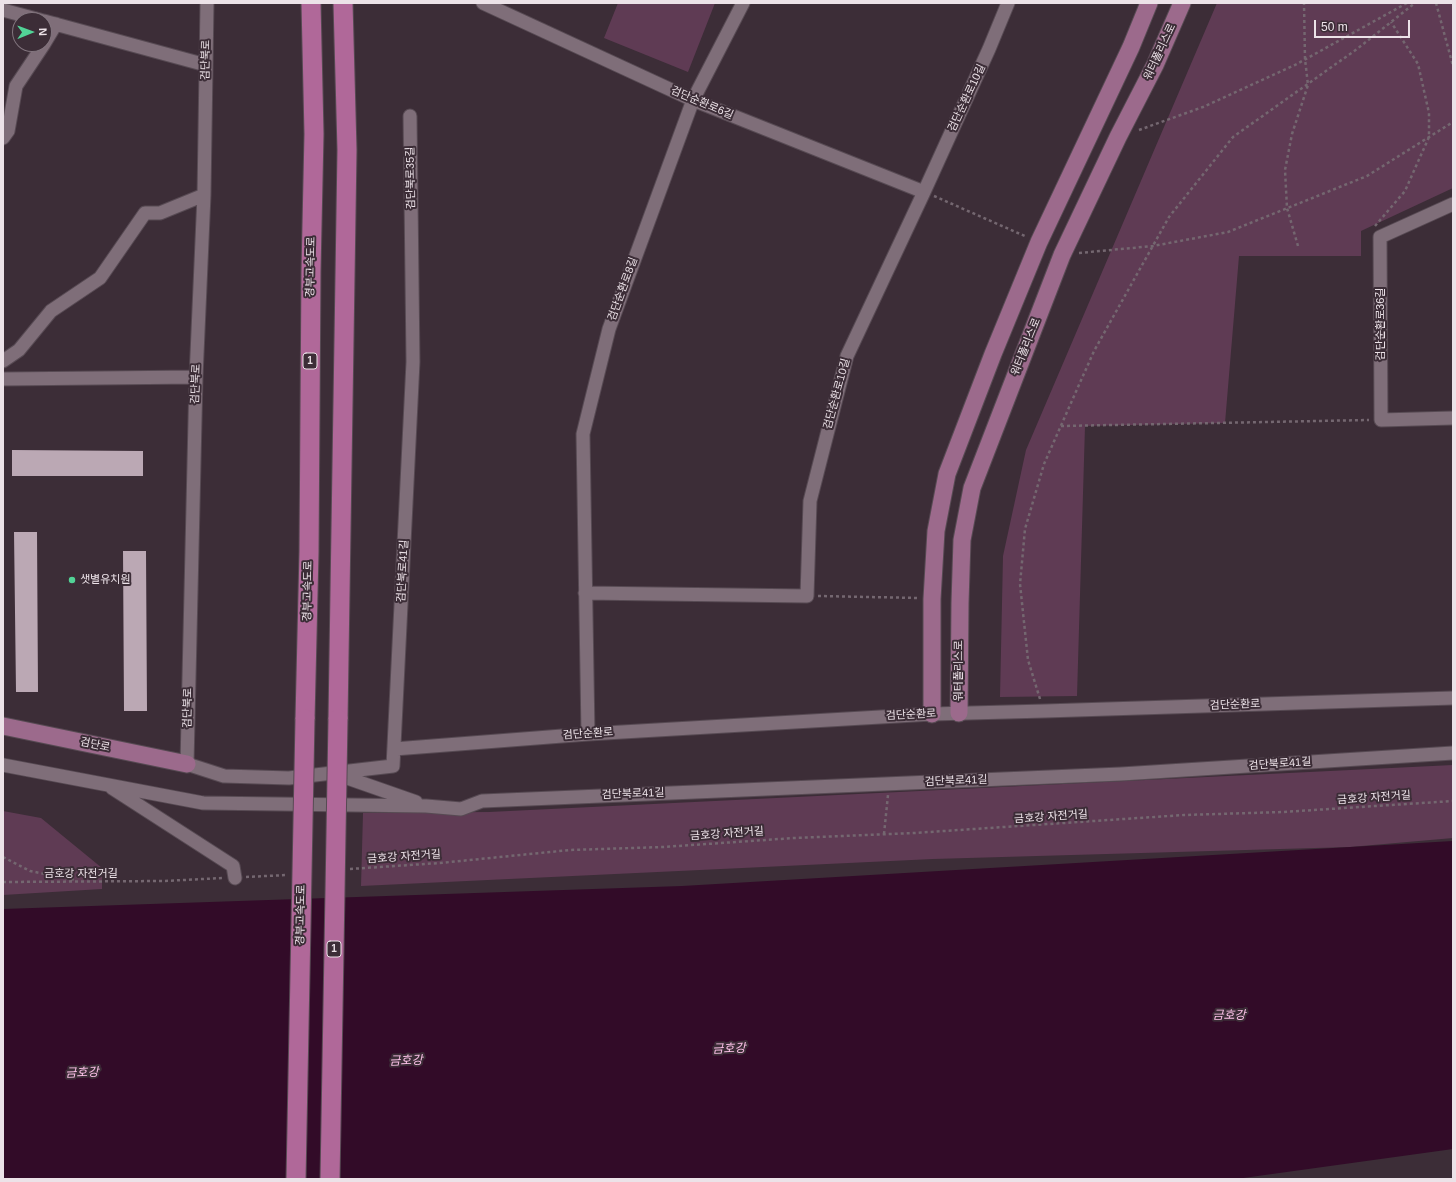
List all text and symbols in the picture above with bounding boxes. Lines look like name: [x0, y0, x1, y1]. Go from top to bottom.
north arrow: [12, 12, 52, 52]
scale bar: [1316, 12, 1412, 38]
text: 50 m: [1321, 20, 1348, 34]
street label: 워터폴리스로: [1141, 22, 1179, 82]
text: N: [37, 28, 49, 36]
street label: 검단북로: [199, 40, 213, 80]
street label: 검단순환로10길: [946, 62, 988, 134]
street label: 검단순환로6길: [669, 84, 735, 122]
street label: 검단북로35길: [404, 146, 418, 210]
street label: 경부고속도로: [304, 237, 318, 297]
street label: 검단순환로8길: [605, 255, 641, 323]
street label: 검단순환로36길: [1374, 288, 1388, 360]
street label: 워터폴리스로: [1009, 316, 1043, 378]
road number: 1: [303, 353, 317, 369]
street label: 검단순환로10길: [821, 357, 853, 431]
street label: 검단북로: [189, 364, 203, 404]
street label: 검단북로41길: [395, 539, 411, 603]
street label: 경부고속도로: [301, 561, 315, 621]
place label: 샛별유치원: [80, 573, 131, 587]
marker: 샛별유치원: [67, 575, 77, 585]
street label: 워터폴리스로: [952, 641, 966, 701]
street label: 검단북로: [181, 688, 195, 728]
street label: 검단순환로: [1209, 698, 1261, 712]
street label: 검단순환로: [885, 707, 937, 723]
street label: 검단순환로: [562, 726, 614, 742]
street label: 검단로: [79, 735, 111, 755]
street label: 검단북로41길: [1248, 755, 1312, 773]
street label: 검단북로41길: [924, 773, 988, 789]
street label: 검단북로41길: [601, 786, 665, 802]
street label: 금호강 자전거길: [1337, 789, 1411, 807]
street label: 금호강 자전거길: [1014, 808, 1088, 826]
street label: 금호강 자전거길: [690, 825, 764, 843]
street label: 금호강 자전거길: [367, 848, 441, 866]
street label: 금호강 자전거길: [44, 867, 118, 881]
street label: 경부고속도로: [294, 885, 308, 945]
road number: 1: [327, 941, 341, 957]
water label: 금호강: [1212, 1009, 1246, 1023]
water label: 금호강: [712, 1041, 746, 1057]
water label: 금호강: [389, 1053, 423, 1069]
water label: 금호강: [65, 1065, 99, 1081]

